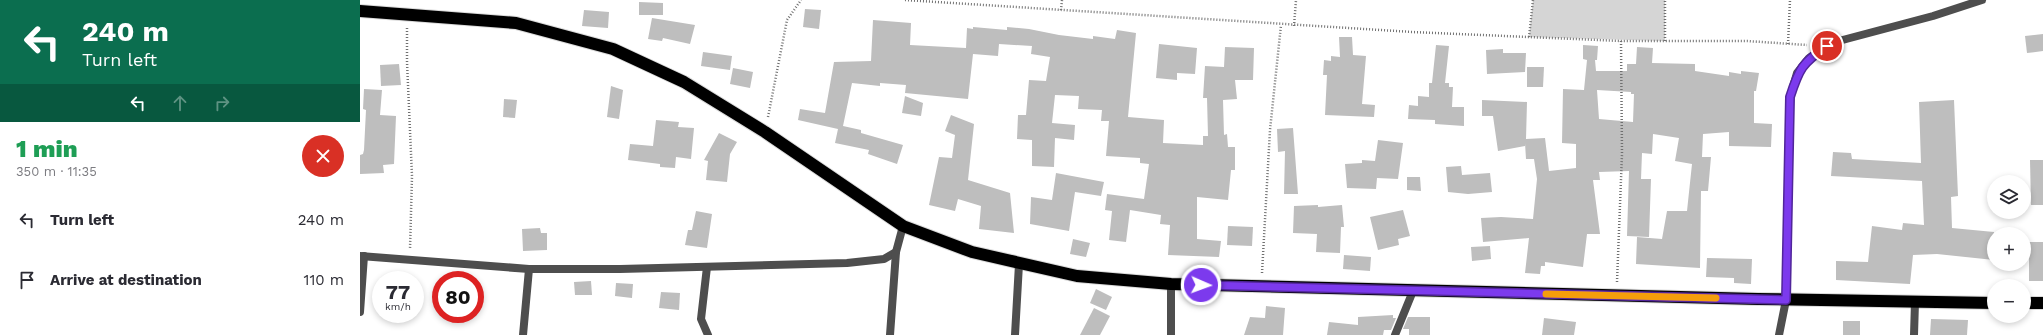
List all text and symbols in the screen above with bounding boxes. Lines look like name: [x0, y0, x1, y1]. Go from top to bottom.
text: 240 m: [82, 15, 169, 48]
icon: left: [16, 16, 68, 68]
pin: [1810, 29, 1844, 63]
icon: arrive: [1816, 35, 1838, 57]
text: Turn left: [82, 49, 157, 70]
icon: left: [127, 92, 149, 114]
icon: ahead: [169, 92, 191, 114]
icon: right: [211, 92, 233, 114]
text: 1 min: [16, 135, 78, 163]
button: close: [302, 135, 344, 177]
text: 350 m · 11:35: [16, 164, 97, 179]
map controls: [1987, 175, 2031, 323]
button: layers: [1987, 175, 2031, 219]
icon: left: [16, 209, 38, 231]
text: Turn left: [50, 211, 114, 229]
text: 240 m: [298, 211, 344, 229]
button: +: [1987, 227, 2031, 271]
position arrow: [1180, 264, 1222, 306]
icon: arrive: [16, 269, 38, 291]
text: Arrive at destination: [50, 271, 202, 289]
text: 110 m: [304, 271, 344, 289]
speed limit sign: 80: [432, 271, 484, 323]
button: −: [1987, 279, 2031, 323]
text: 77: [386, 280, 410, 304]
text: km/h: [385, 301, 411, 312]

